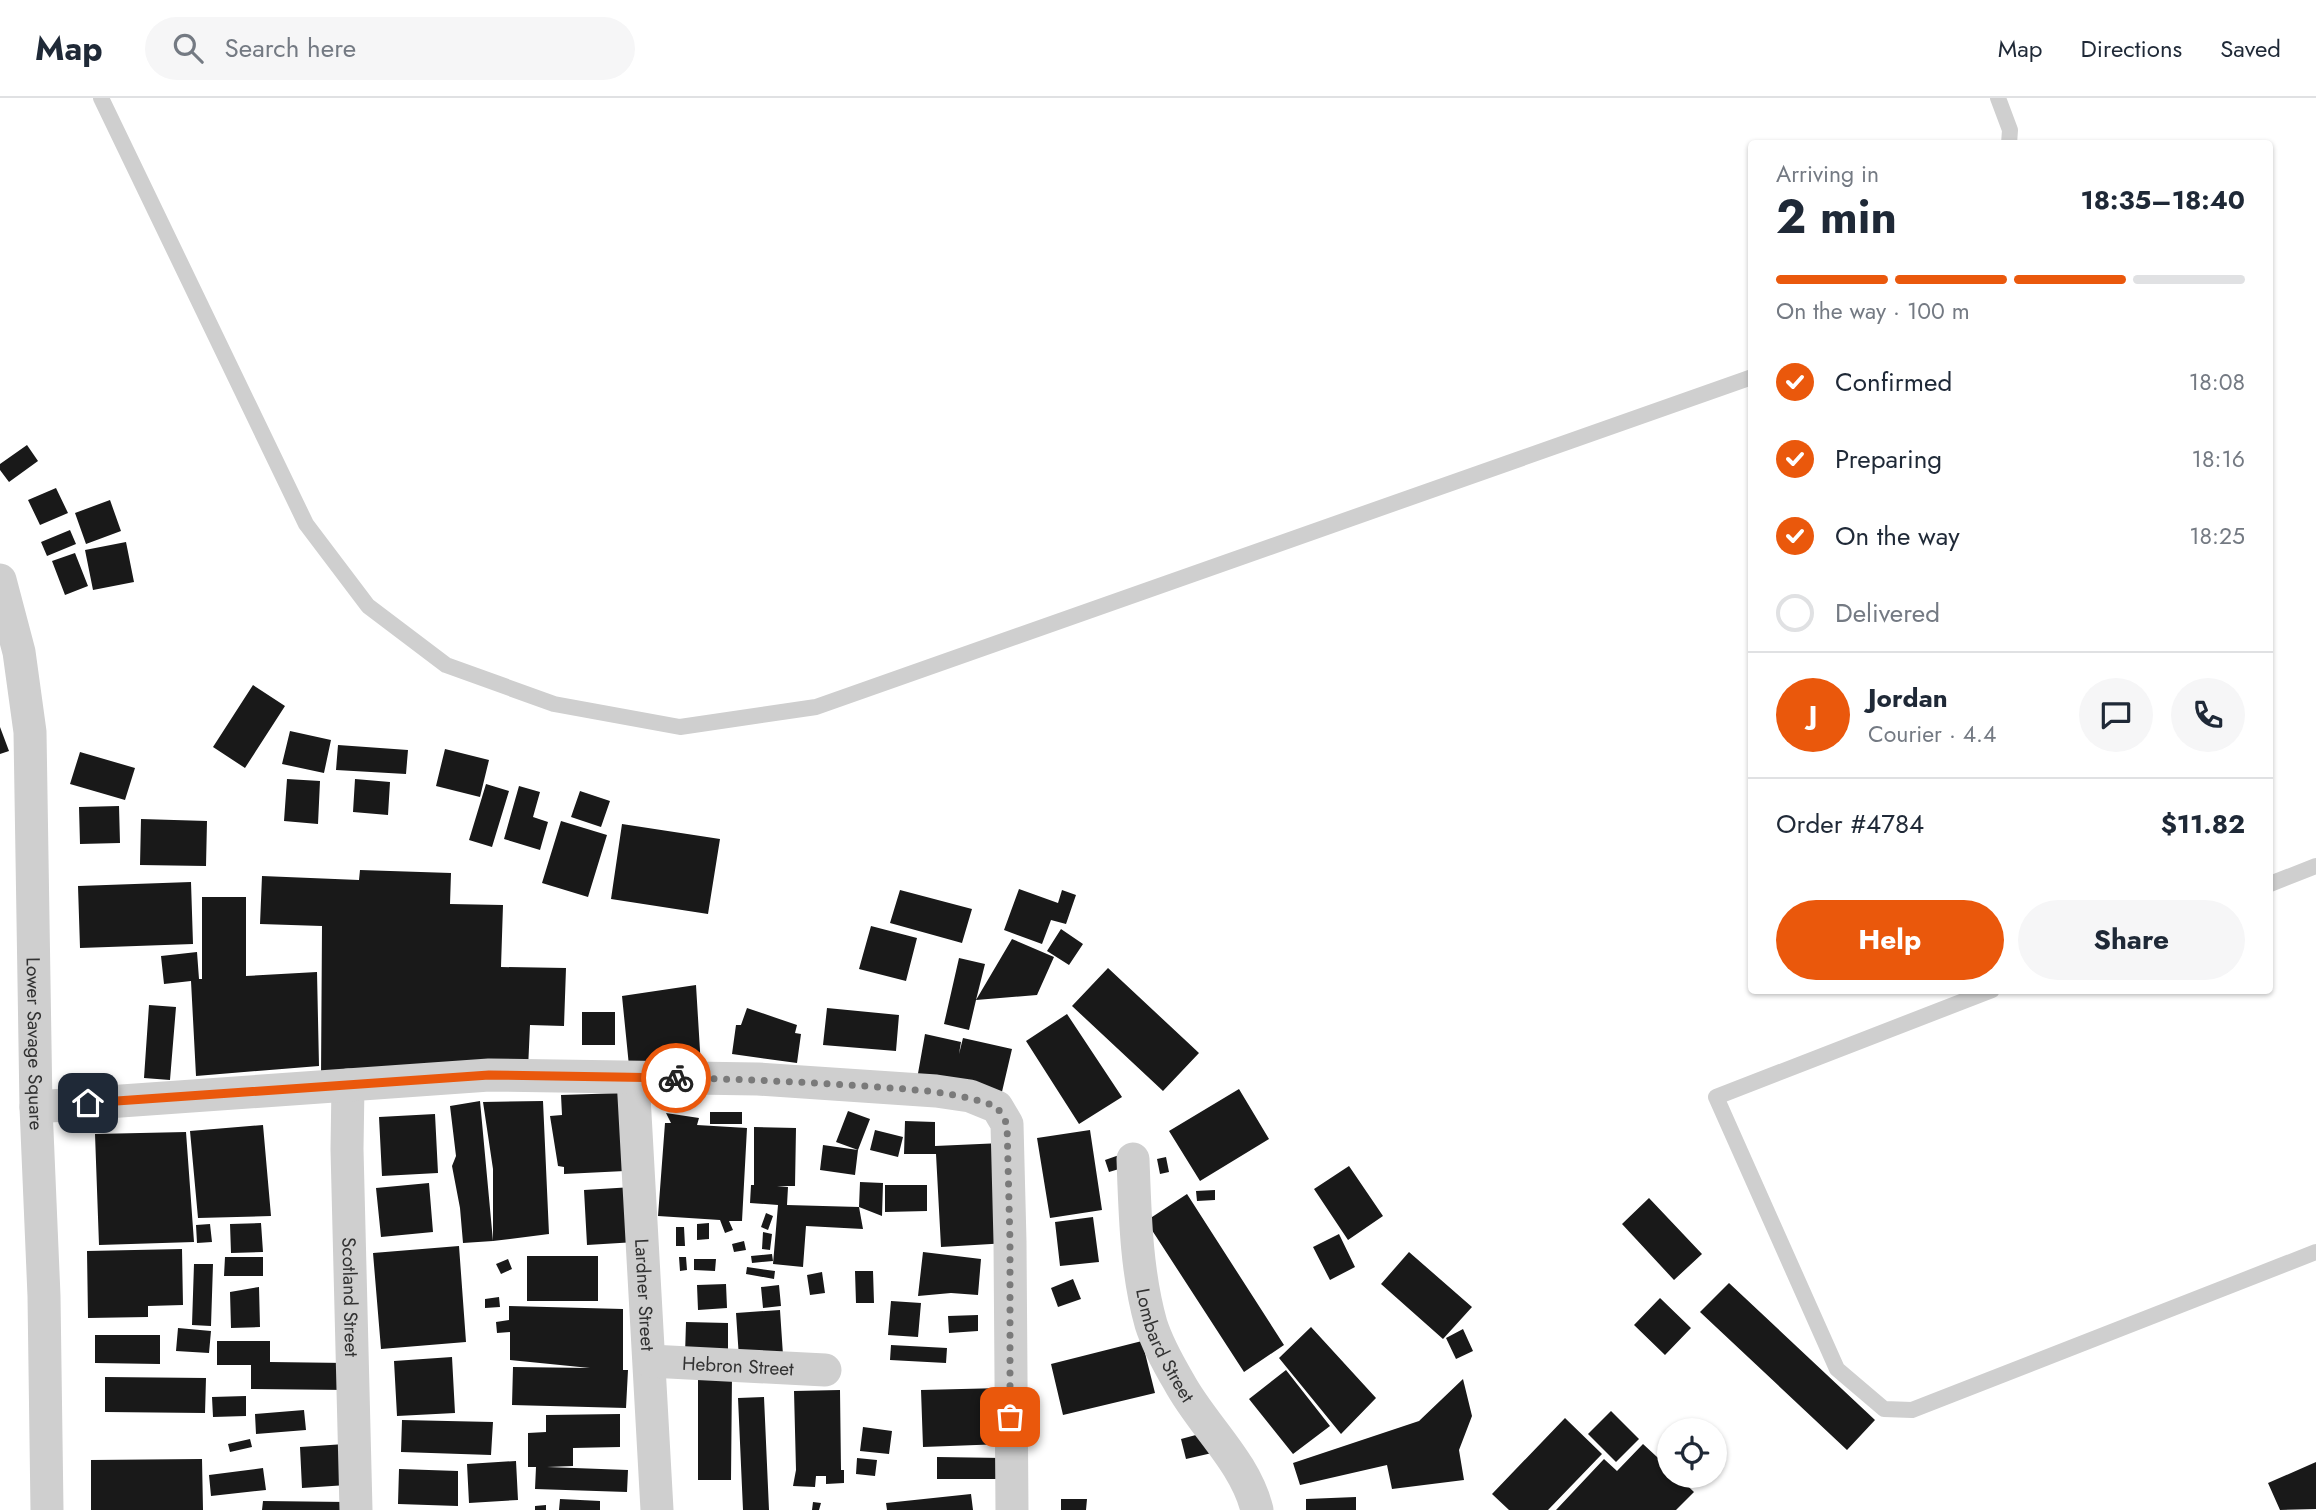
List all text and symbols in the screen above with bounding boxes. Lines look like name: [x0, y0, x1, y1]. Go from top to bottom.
search box: [145, 17, 635, 80]
text: Map: [35, 25, 103, 72]
icon: search: [169, 29, 207, 67]
text: Search here: [225, 29, 356, 67]
text: Map: [1998, 31, 2043, 66]
text: Directions: [2081, 31, 2182, 66]
text: Saved: [2220, 31, 2281, 66]
text: Arriving in: [1776, 157, 1879, 191]
text: 18:35–18:40: [2081, 181, 2245, 219]
text: 2 min: [1776, 184, 1897, 250]
text: On the way · 100 m: [1776, 294, 1970, 328]
icon: check: [1776, 363, 1814, 401]
text: Confirmed: [1835, 363, 1952, 401]
text: 18:08: [2189, 365, 2245, 399]
icon: check: [1776, 440, 1814, 478]
text: Preparing: [1835, 440, 1942, 478]
text: 18:16: [2192, 442, 2245, 476]
icon: check: [1776, 517, 1814, 555]
text: On the way: [1835, 517, 1960, 555]
text: 18:25: [2189, 519, 2245, 553]
text: Delivered: [1835, 594, 1940, 632]
button: chat: [2079, 678, 2153, 752]
button: phone: [2171, 678, 2245, 752]
text: Jordan: [1868, 679, 1948, 717]
text: J: [1809, 696, 1817, 734]
text: Courier · 4.4: [1868, 717, 1996, 751]
text: Order #4784: [1776, 805, 1924, 843]
text: $11.82: [2161, 805, 2245, 843]
button: Help: [1776, 900, 2004, 980]
button: Share: [2018, 900, 2245, 980]
street label: Lower Savage Square: [20, 957, 50, 1131]
courier: [641, 1043, 711, 1113]
icon: bike: [657, 1059, 695, 1097]
pin: [58, 1073, 118, 1133]
icon: home: [69, 1084, 107, 1122]
street label: Scotland Street: [336, 1237, 366, 1358]
street label: Lardner Street: [628, 1238, 662, 1352]
street label: Lombard Street: [1130, 1286, 1201, 1408]
street label: Hebron Street: [681, 1349, 795, 1382]
pin: [980, 1387, 1040, 1447]
icon: bag: [991, 1398, 1029, 1436]
map controls: [1657, 1418, 1727, 1488]
button: locate: [1657, 1418, 1727, 1488]

